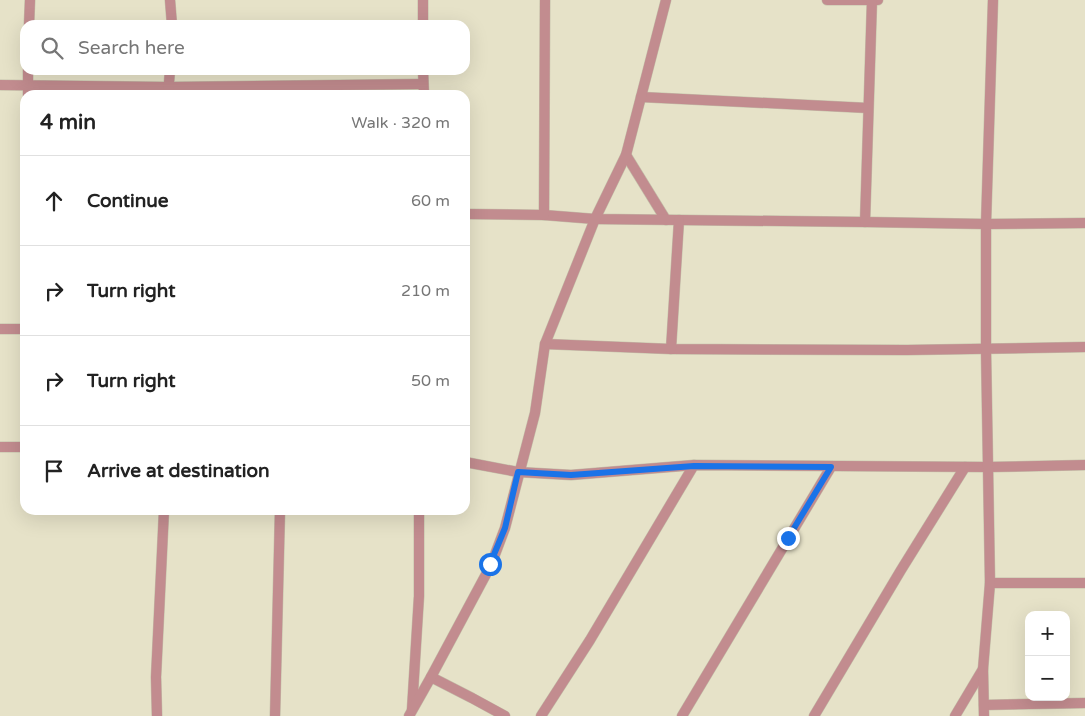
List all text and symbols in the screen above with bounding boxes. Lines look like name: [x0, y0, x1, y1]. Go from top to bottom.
search box: [20, 20, 470, 75]
icon: search: [38, 34, 66, 62]
text: Search here: [78, 37, 185, 59]
text: 4 min: [40, 110, 96, 135]
text: Walk · 320 m: [351, 113, 450, 133]
icon: ahead: [40, 187, 68, 215]
text: Continue: [87, 190, 169, 212]
text: 60 m: [411, 191, 450, 211]
icon: right: [40, 277, 68, 305]
text: Turn right: [87, 280, 175, 302]
text: 210 m: [401, 281, 450, 301]
icon: right: [40, 367, 68, 395]
text: Turn right: [87, 370, 175, 392]
text: 50 m: [411, 371, 450, 391]
icon: arrive: [40, 457, 68, 485]
text: Arrive at destination: [87, 460, 270, 482]
route end: [777, 527, 800, 550]
route start: [479, 553, 502, 576]
map controls: [1025, 611, 1070, 701]
button: +: [1025, 611, 1070, 656]
button: −: [1025, 656, 1070, 701]

